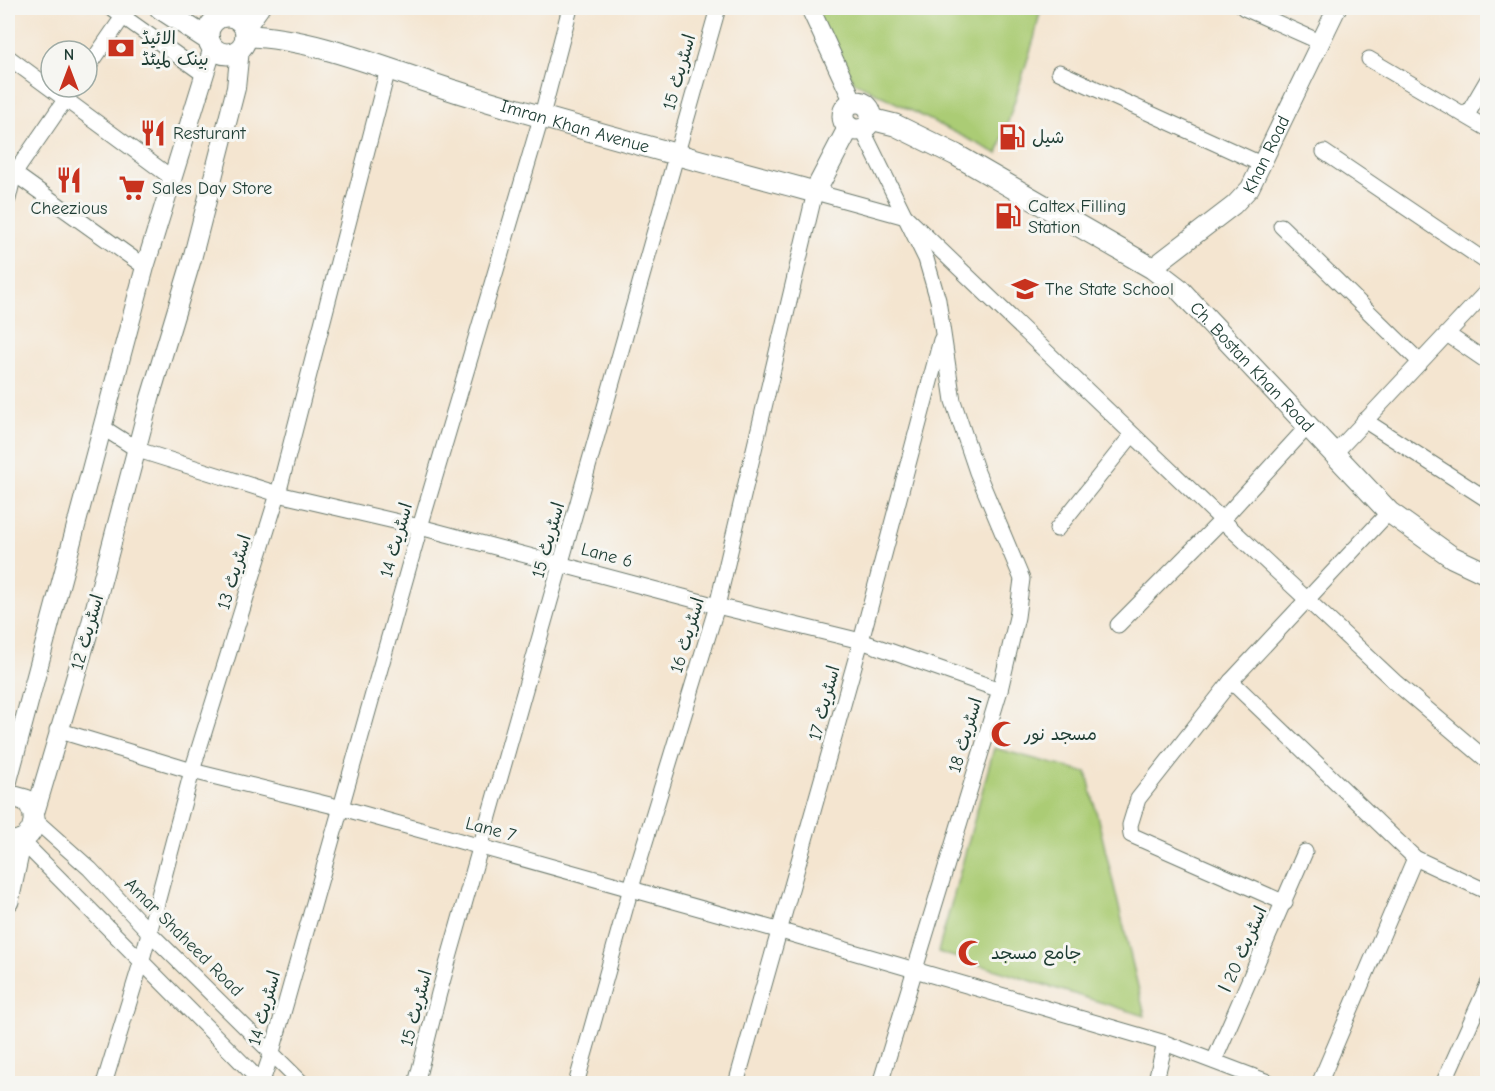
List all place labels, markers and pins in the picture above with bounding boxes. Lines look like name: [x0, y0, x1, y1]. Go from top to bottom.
place label: الائیڈ بینک لمیٹڈ: [141, 28, 209, 70]
bank icon: الائیڈ بینک لمیٹڈ: [106, 33, 136, 63]
restaurant icon: Resturant: [138, 118, 168, 148]
fuel station icon: شیل: [997, 122, 1027, 152]
place label: Resturant: [173, 123, 246, 144]
place label: شیل: [1032, 127, 1064, 148]
restaurant icon: Cheezious: [54, 165, 84, 195]
supermarket icon: Sales Day Store: [117, 173, 147, 203]
place label: Sales Day Store: [152, 178, 272, 199]
place label: Caltex Filling Station: [1028, 196, 1126, 238]
place label: Cheezious: [31, 198, 107, 219]
fuel station icon: Caltex Filling Station: [993, 201, 1023, 231]
school or university icon: The State School: [1010, 274, 1040, 304]
place label: The State School: [1045, 279, 1174, 300]
mosque icon: مسجد نور: [989, 719, 1019, 749]
place label: مسجد نور: [1023, 724, 1097, 745]
mosque icon: جامع مسجد: [956, 938, 986, 968]
place label: جامع مسجد: [991, 943, 1082, 966]

